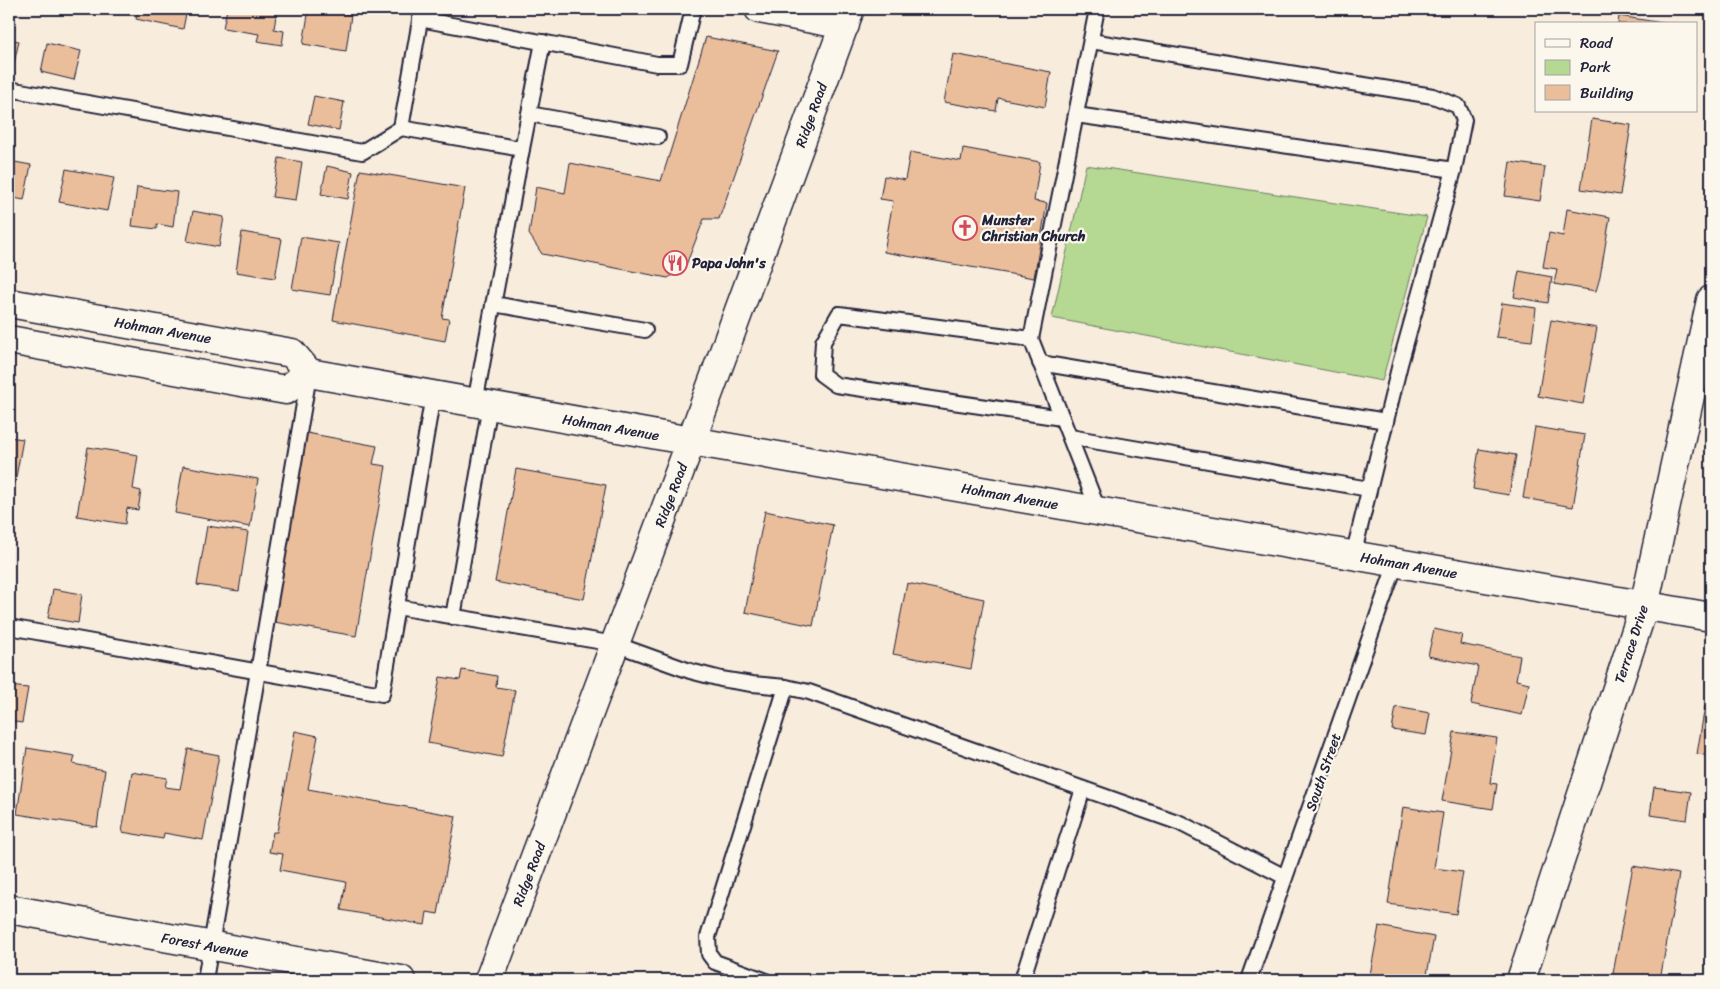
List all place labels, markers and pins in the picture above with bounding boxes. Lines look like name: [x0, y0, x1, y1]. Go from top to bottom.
place label: Munster Christian Church: [981, 208, 1086, 249]
church icon: Munster Christian Church: [952, 215, 978, 241]
restaurant icon: Papa John's: [662, 250, 688, 276]
place label: Papa John's: [692, 251, 766, 276]

